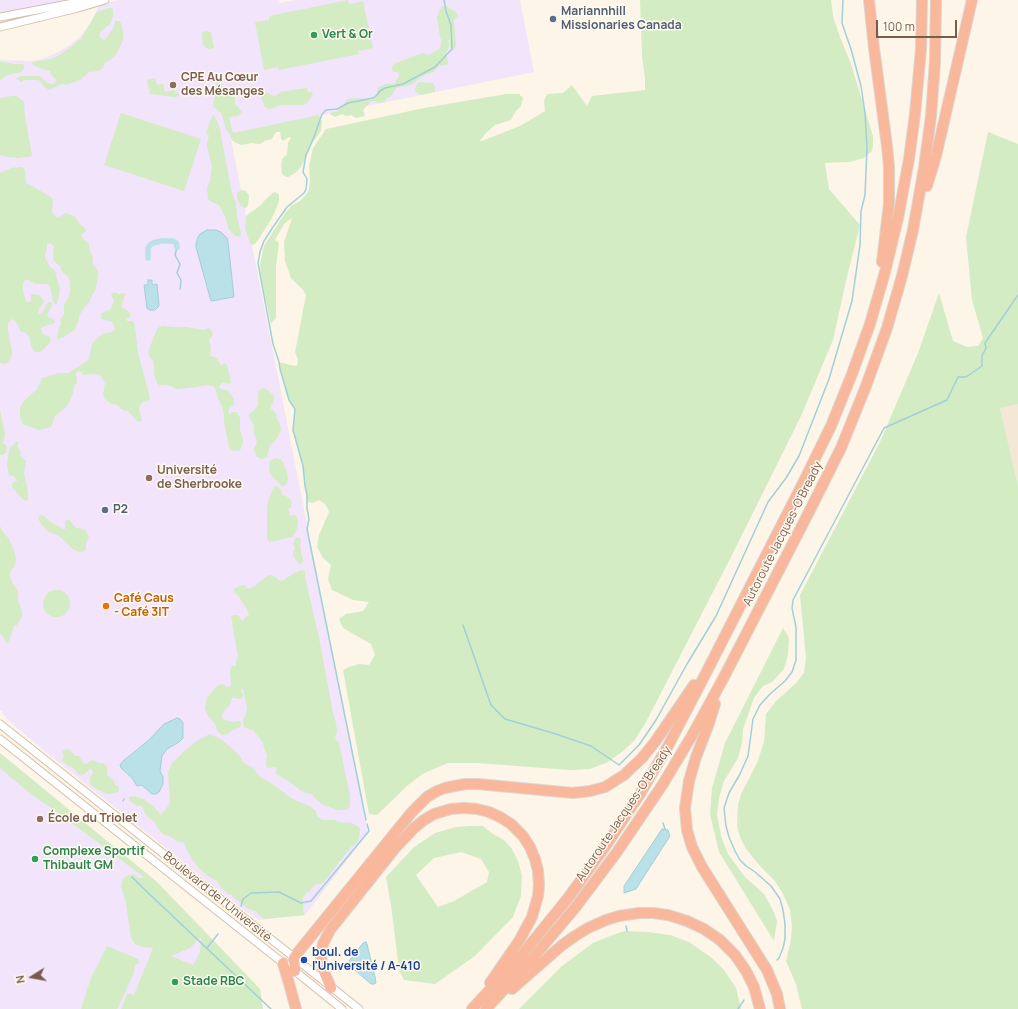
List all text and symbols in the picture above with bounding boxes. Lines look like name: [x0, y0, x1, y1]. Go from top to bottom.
place label: Mariannhill Missionaries Canada: [561, 5, 682, 33]
scale bar: [878, 12, 959, 38]
marker: Mariannhill Missionaries Canada: [548, 14, 558, 24]
text: 100 m: [883, 18, 915, 35]
place label: Vert & Or: [322, 28, 373, 42]
marker: Vert & Or: [309, 30, 319, 40]
place label: CPE Au Cœur des Mésanges: [181, 71, 264, 99]
marker: CPE Au Cœur des Mésanges: [168, 80, 178, 90]
street label: Autoroute Jacques-O'Bready: [740, 459, 826, 609]
place label: Université de Sherbrooke: [157, 464, 242, 492]
marker: Université de Sherbrooke: [144, 473, 154, 483]
place label: P2: [113, 503, 128, 517]
marker: P2: [100, 505, 110, 515]
place label: Café Caus - Café 3IT: [114, 592, 174, 620]
marker: Café Caus - Café 3IT: [101, 601, 111, 611]
street label: Autoroute Jacques-O'Bready: [573, 744, 675, 884]
place label: École du Triolet: [48, 812, 137, 826]
marker: École du Triolet: [35, 814, 45, 824]
place label: Complexe Sportif Thibault GM: [43, 845, 144, 873]
street label: Boulevard de l'Université: [160, 849, 274, 945]
marker: Complexe Sportif Thibault GM: [30, 854, 40, 864]
place label: boul. de l'Université / A-410: [312, 946, 421, 974]
marker: boul. de l'Université / A-410: [299, 955, 309, 965]
north arrow: [12, 957, 52, 997]
text: N: [12, 974, 28, 985]
place label: Stade RBC: [183, 975, 244, 989]
marker: Stade RBC: [170, 977, 180, 987]

